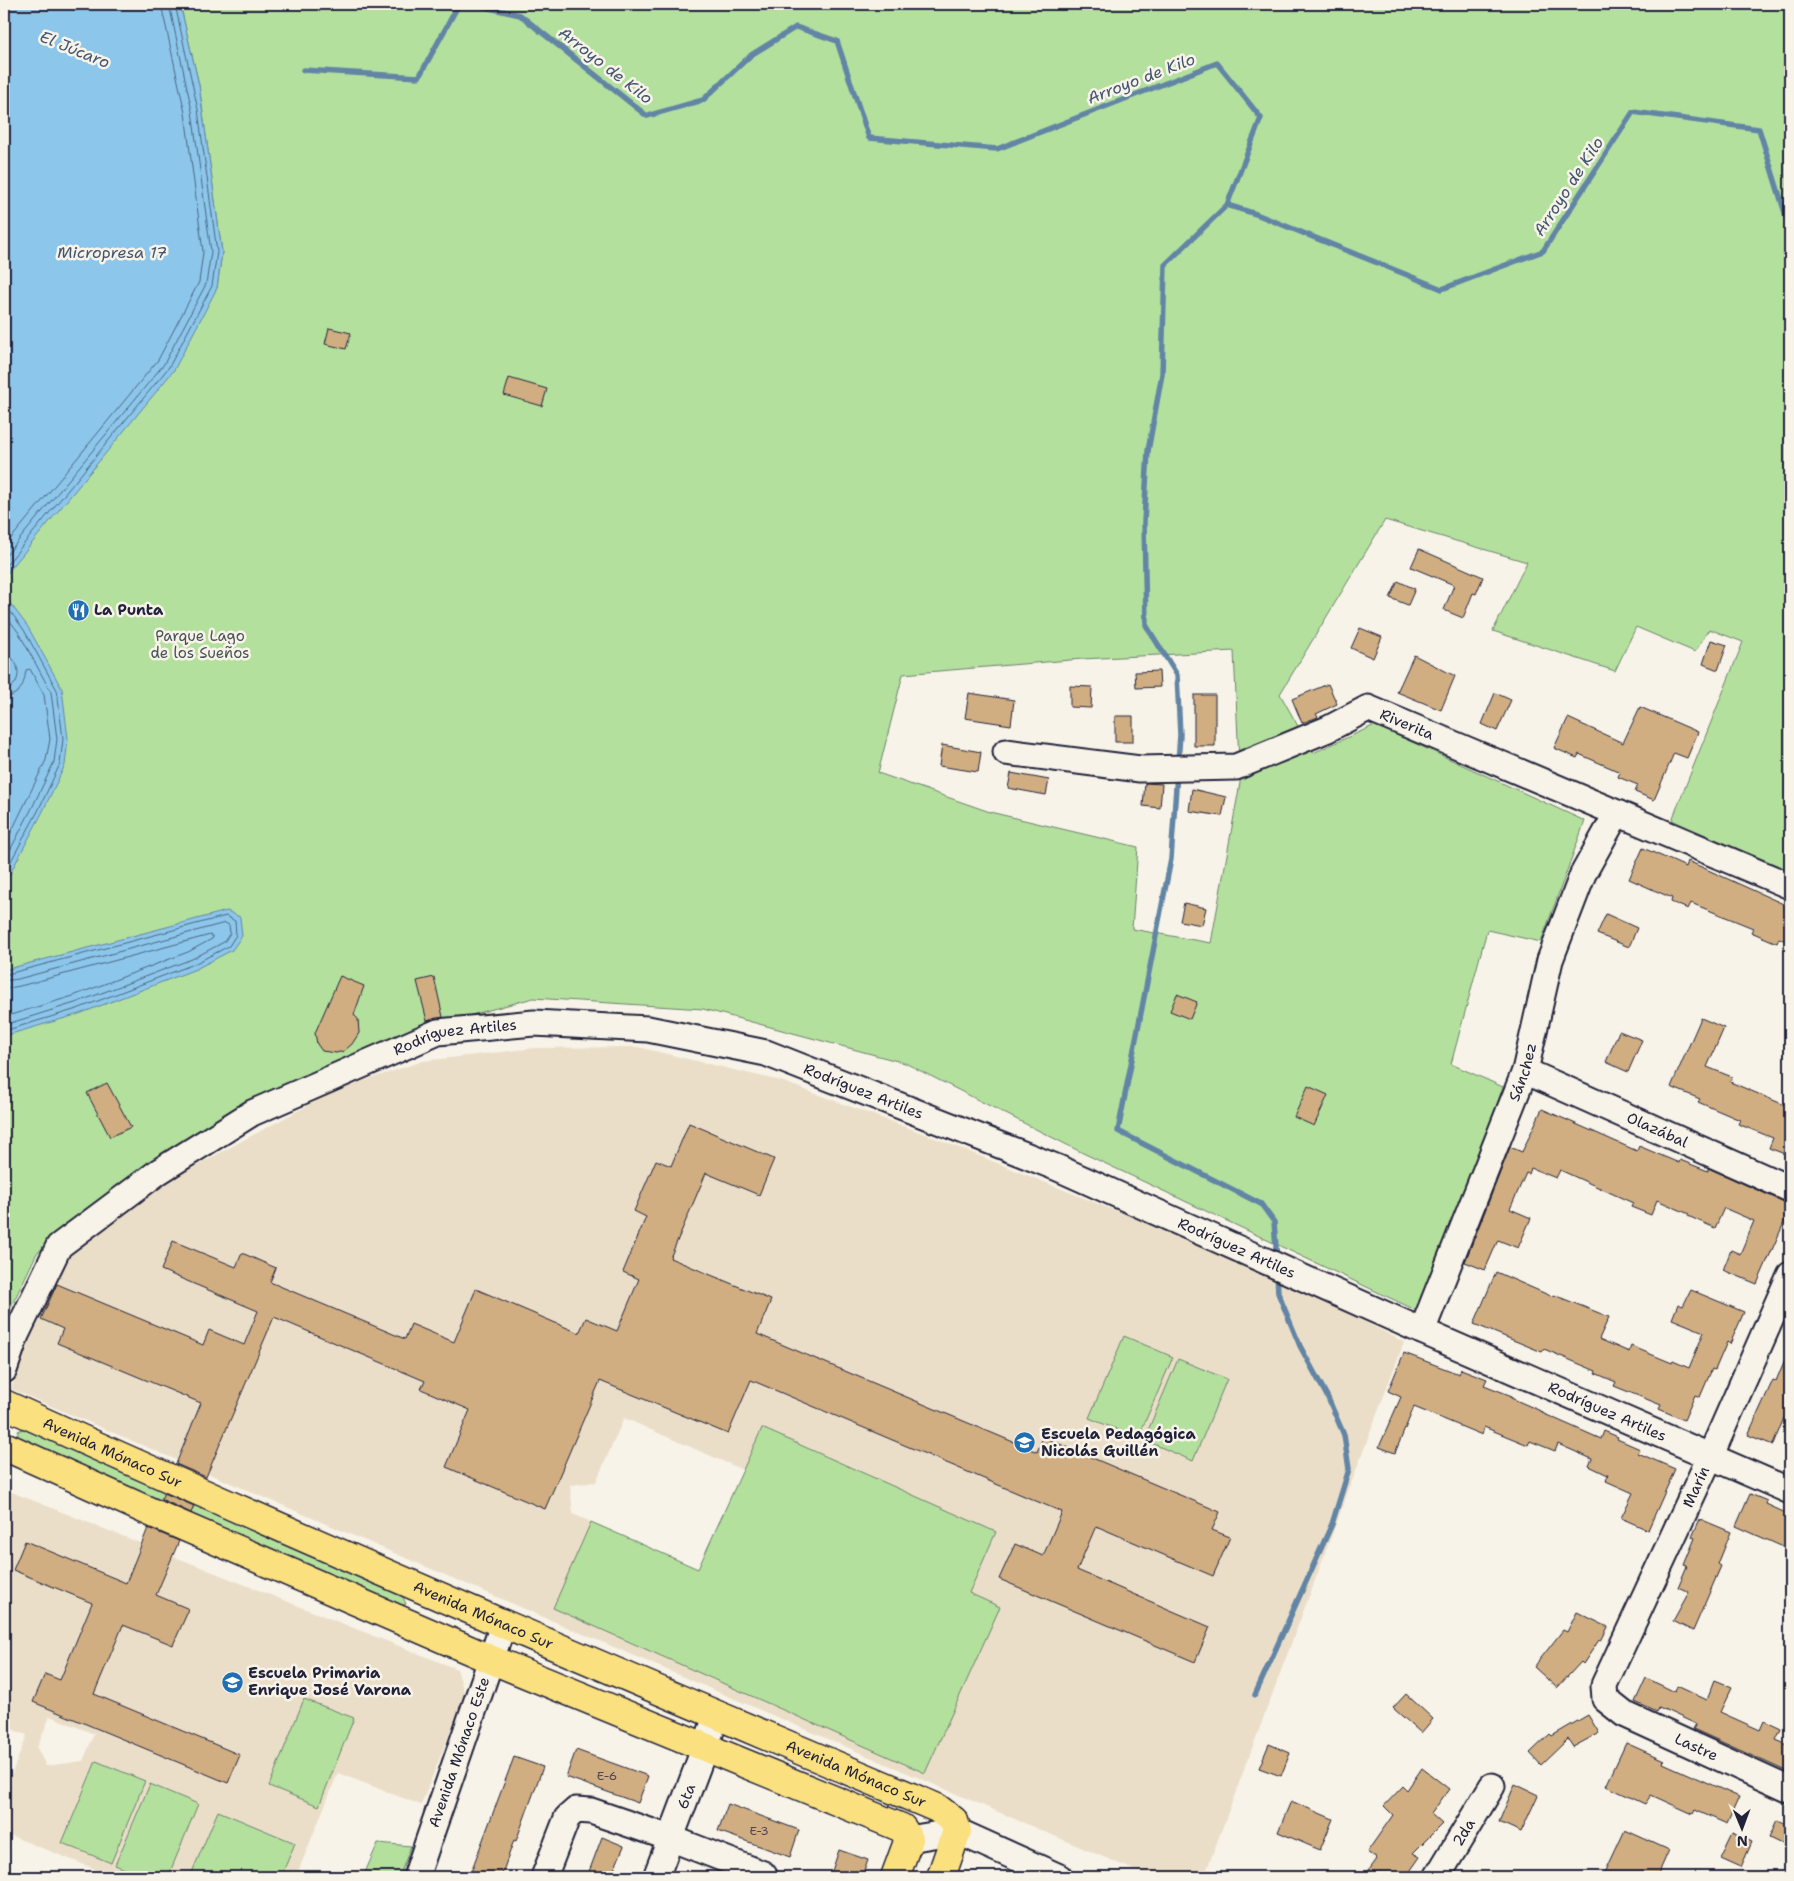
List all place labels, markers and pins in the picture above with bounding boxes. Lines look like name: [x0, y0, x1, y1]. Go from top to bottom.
restaurant icon: La Punta: [66, 598, 90, 622]
place label: La Punta: [94, 600, 164, 620]
place label: Escuela Pedagógica Nicolás Guillén: [1041, 1424, 1196, 1461]
school or university icon: Escuela Pedagógica Nicolás Guillén: [1013, 1431, 1037, 1455]
place label: Escuela Primaria Enrique José Varona: [248, 1663, 412, 1700]
school or university icon: Escuela Primaria Enrique José Varona: [220, 1670, 244, 1694]

